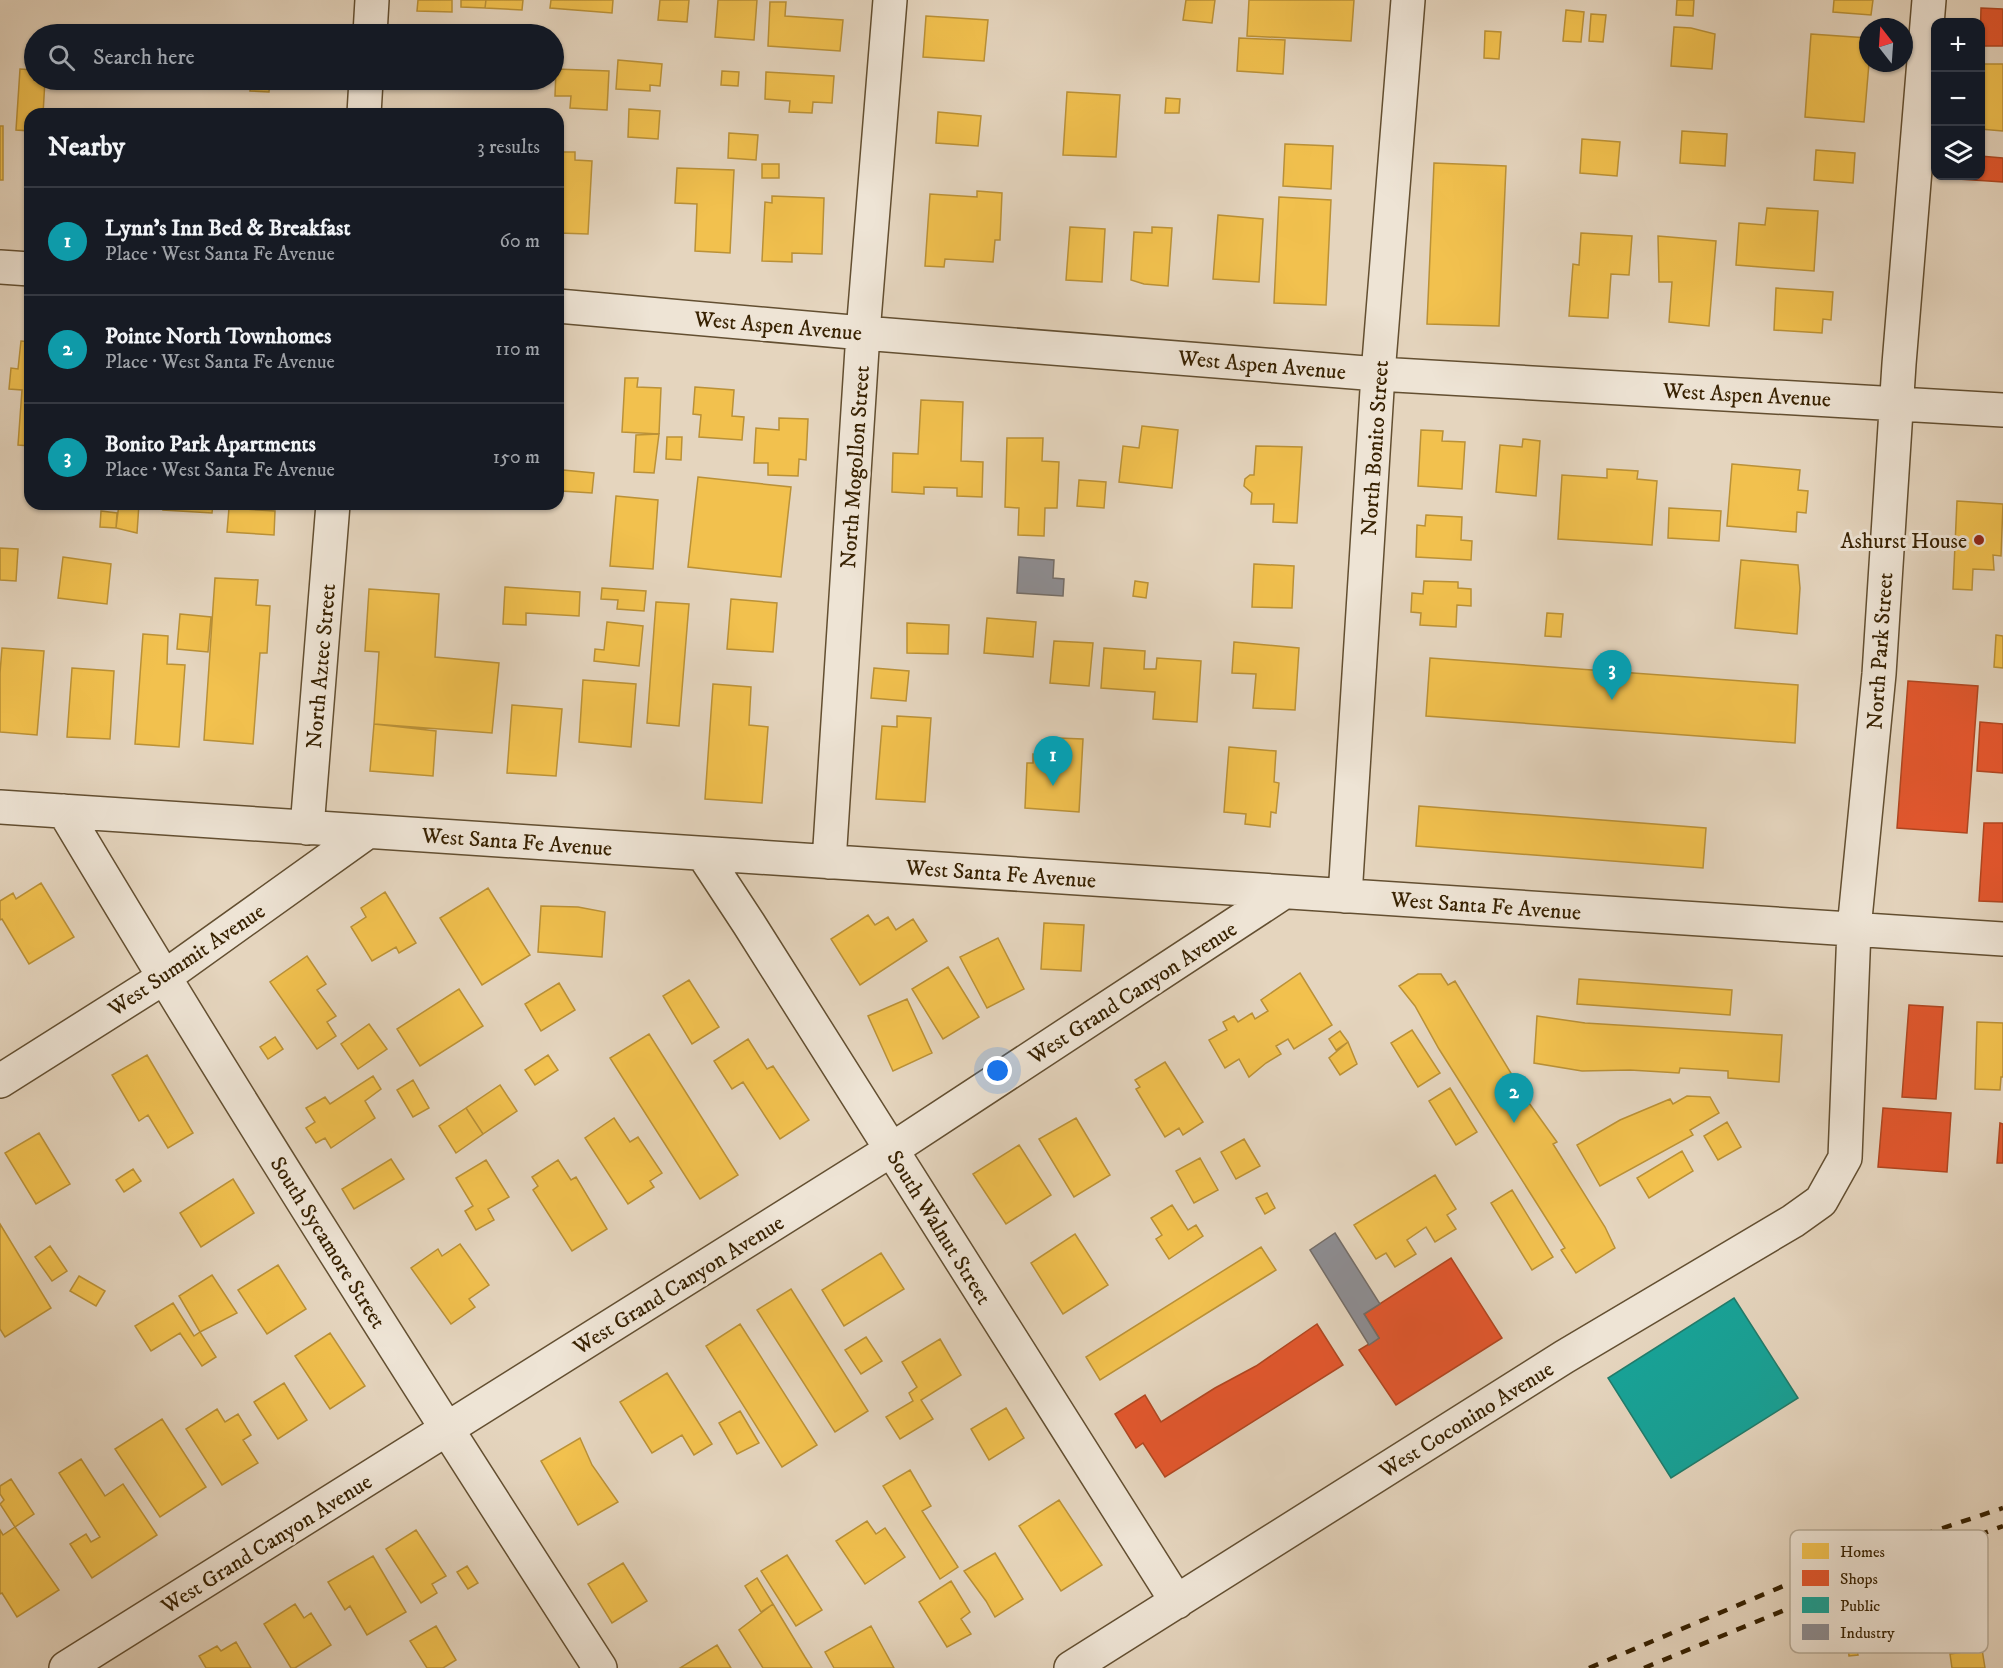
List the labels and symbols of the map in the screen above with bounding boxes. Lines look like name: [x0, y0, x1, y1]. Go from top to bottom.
north arrow: [1859, 18, 1913, 72]
street label: West Aspen Avenue: [692, 306, 863, 347]
street label: West Aspen Avenue: [1176, 345, 1347, 386]
street label: North Bonito Street: [1356, 359, 1395, 537]
street label: North Mogollon Street: [835, 365, 876, 570]
street label: West Aspen Avenue: [1661, 378, 1832, 413]
place label: Ashurst House: [1840, 528, 1967, 555]
marker: Ashurst House: [1972, 533, 1986, 547]
street label: North Park Street: [1862, 572, 1899, 731]
street label: North Aztec Street: [301, 582, 342, 750]
pin: 3: [1592, 650, 1632, 700]
pin: 1: [1034, 736, 1072, 786]
street label: West Santa Fe Avenue: [420, 822, 613, 863]
street label: West Santa Fe Avenue: [904, 854, 1097, 895]
street label: West Santa Fe Avenue: [1389, 886, 1582, 927]
street label: West Summit Avenue: [102, 898, 270, 1023]
street label: West Grand Canyon Avenue: [1023, 916, 1242, 1071]
your location: [983, 1056, 1012, 1085]
pin: 2: [1494, 1074, 1534, 1123]
street label: South Walnut Street: [880, 1146, 997, 1310]
street label: South Sycamore Street: [264, 1152, 392, 1334]
street label: West Grand Canyon Avenue: [568, 1209, 789, 1362]
street label: West Coconino Avenue: [1374, 1356, 1559, 1485]
street label: West Grand Canyon Avenue: [156, 1468, 377, 1621]
legend: [1790, 1530, 1988, 1653]
text: Homes: [1840, 1542, 1885, 1562]
text: Shops: [1840, 1569, 1878, 1589]
text: Public: [1840, 1596, 1880, 1616]
text: Industry: [1840, 1623, 1895, 1643]

